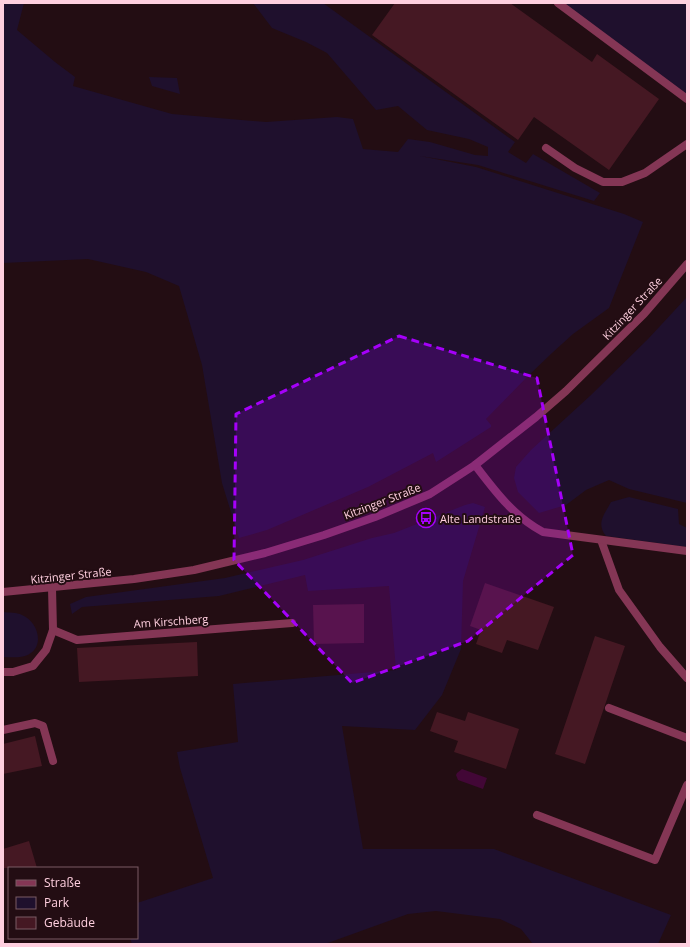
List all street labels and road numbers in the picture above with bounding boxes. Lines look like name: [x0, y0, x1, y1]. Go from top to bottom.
street label: Kitzinger Straße: [599, 273, 665, 343]
street label: Kitzinger Straße: [341, 479, 423, 523]
street label: Kitzinger Straße: [30, 563, 112, 587]
street label: Am Kirschberg: [133, 611, 209, 631]

